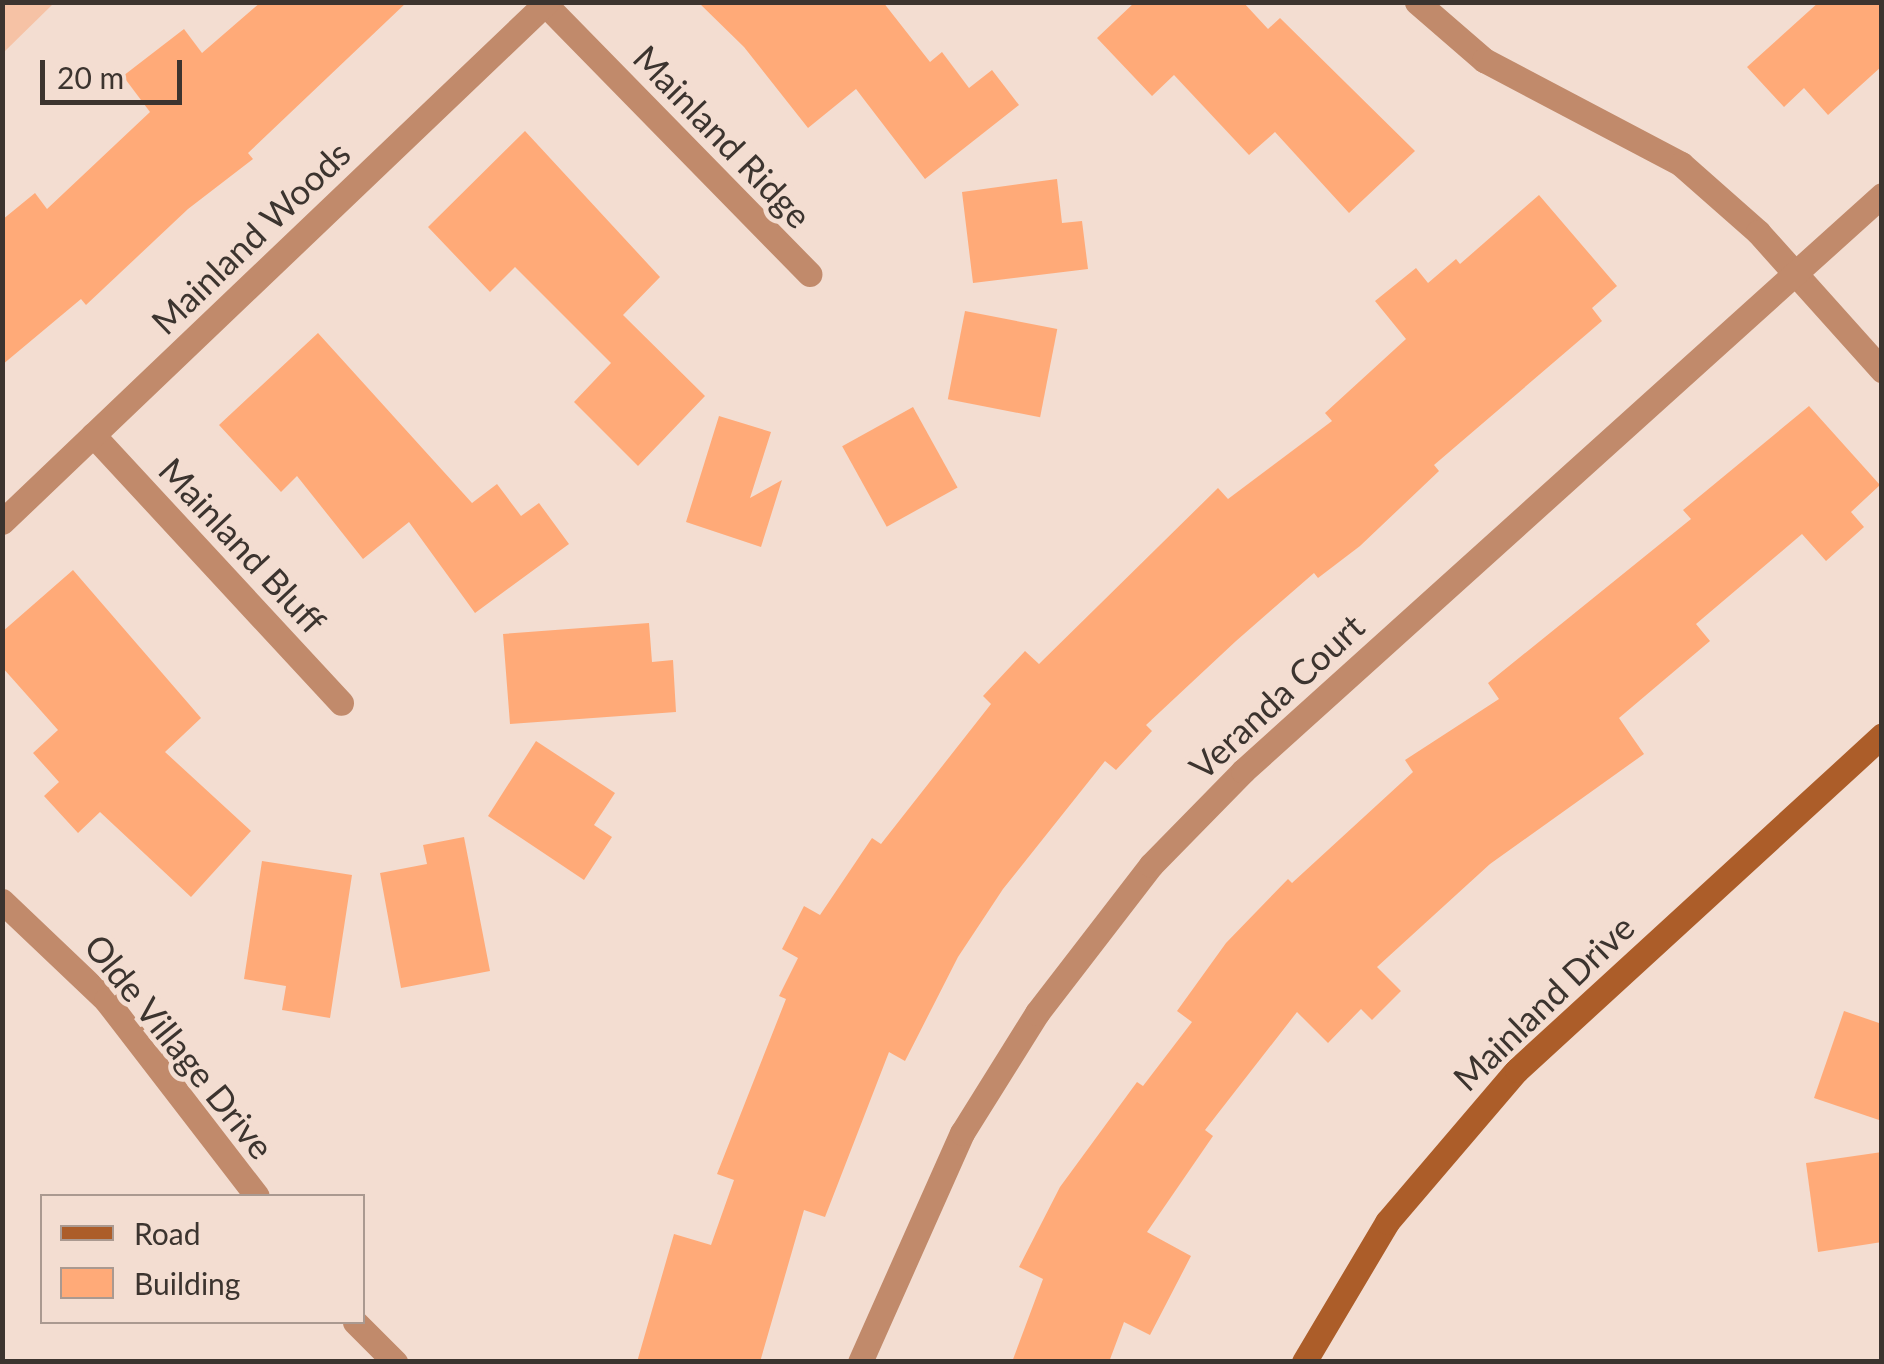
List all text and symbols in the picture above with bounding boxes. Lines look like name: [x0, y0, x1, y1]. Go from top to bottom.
street label: Mainland Ridge: [626, 36, 820, 236]
scale bar: [45, 40, 188, 102]
text: 20 m: [57, 59, 124, 95]
street label: Mainland Woods: [142, 132, 358, 342]
street label: Mainland Bluff: [151, 449, 335, 641]
street label: Veranda Court: [1180, 605, 1372, 787]
street label: Mainland Drive: [1444, 905, 1642, 1099]
street label: Olde Village Drive: [76, 925, 284, 1167]
legend: [40, 1194, 365, 1324]
text: Road: [134, 1215, 201, 1251]
text: Building: [134, 1265, 240, 1301]

